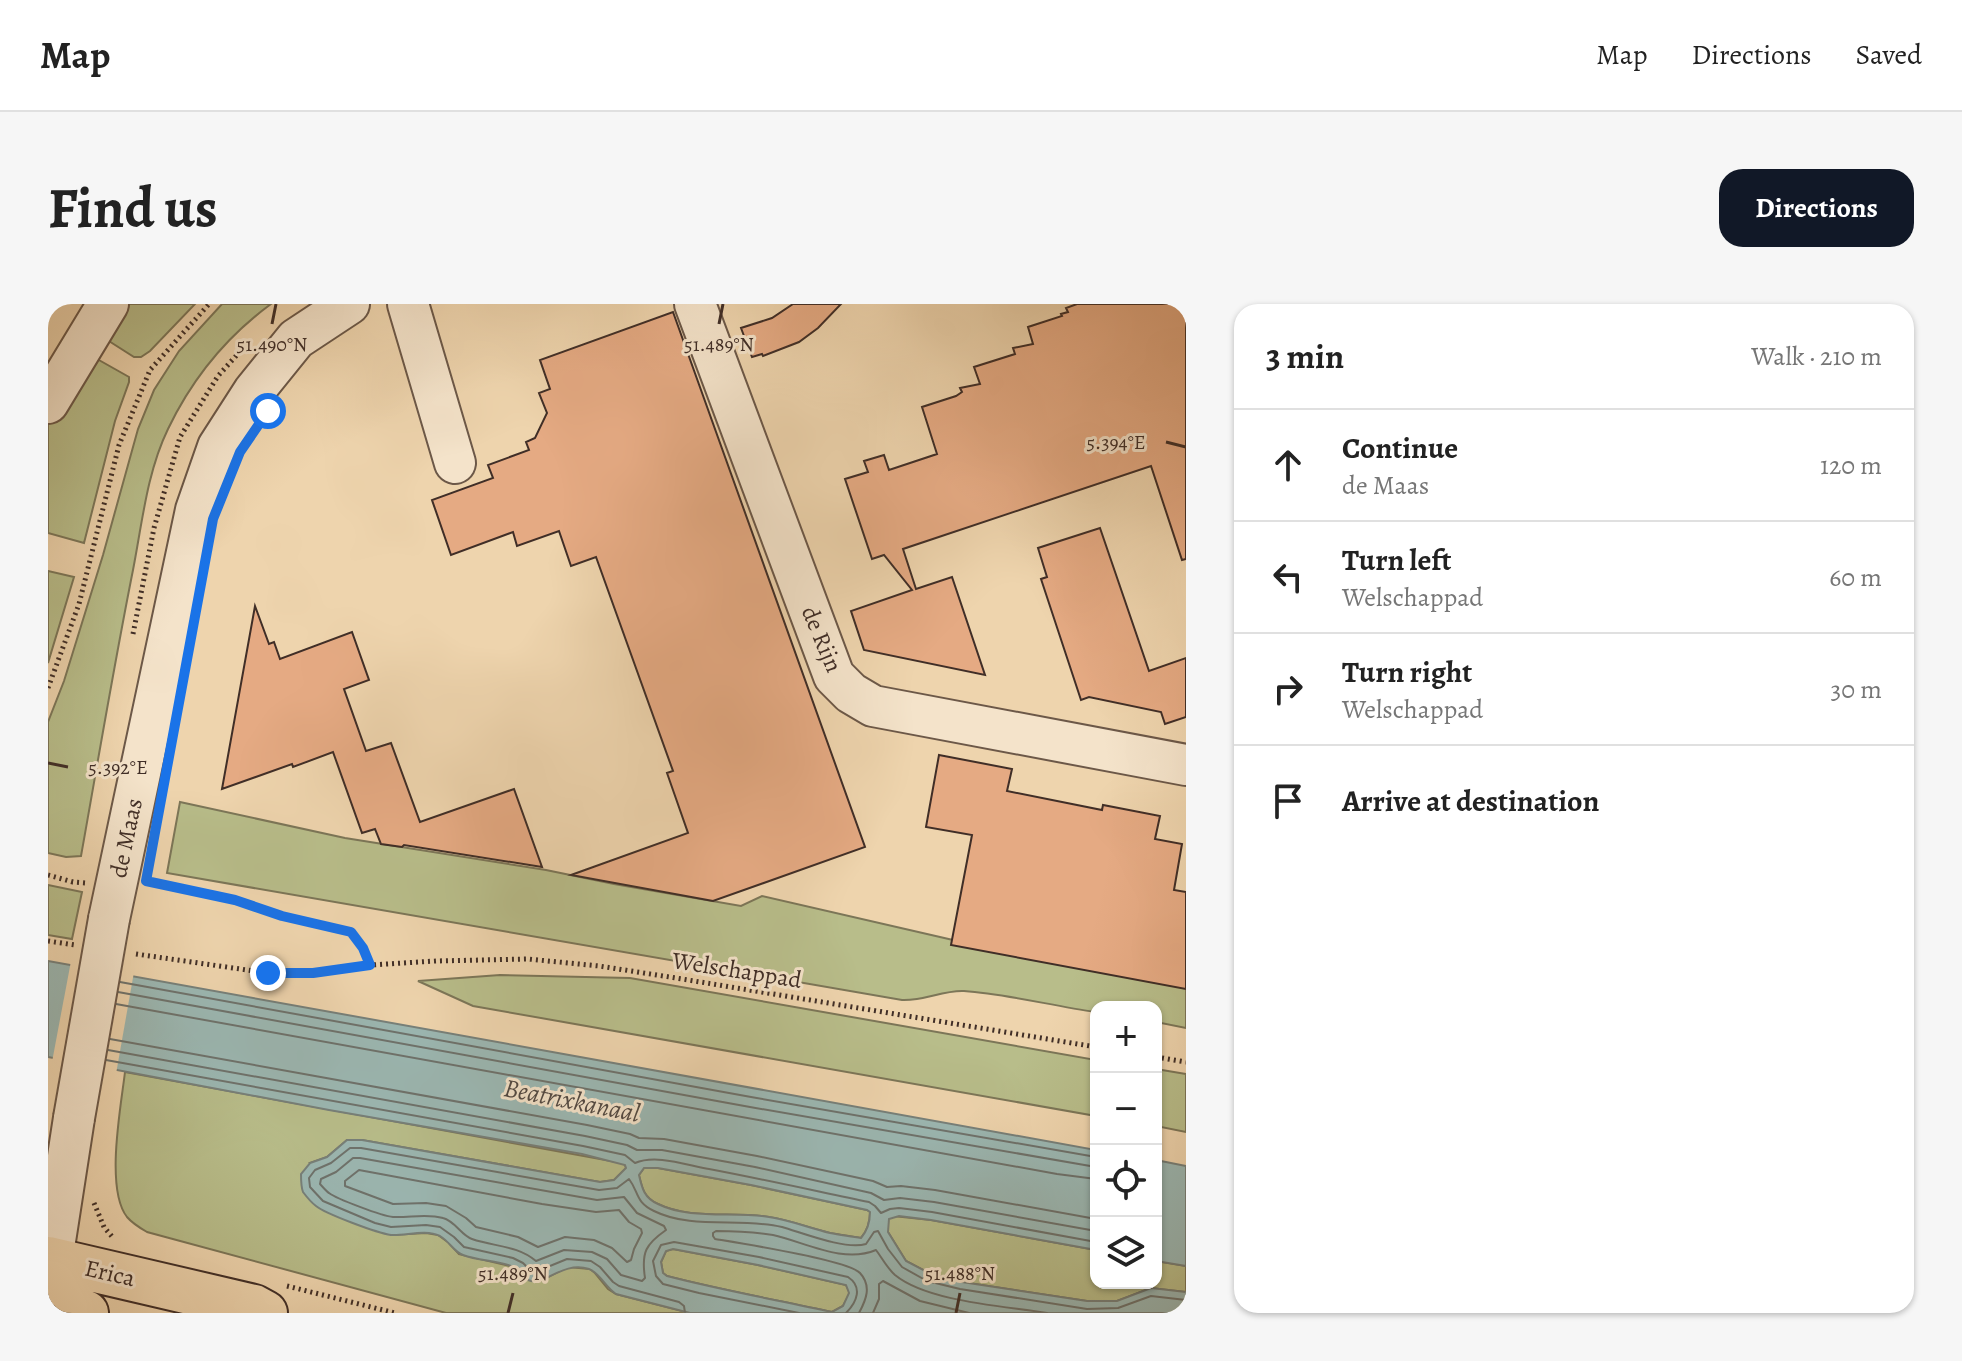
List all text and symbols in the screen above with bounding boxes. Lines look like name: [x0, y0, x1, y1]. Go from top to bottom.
text: Map: [40, 29, 110, 81]
text: Map: [1596, 36, 1647, 74]
text: Directions: [1691, 36, 1812, 74]
text: Saved: [1856, 36, 1922, 74]
button: Directions: [1719, 169, 1914, 247]
text: Find us: [48, 170, 218, 246]
text: 51.490°N: [237, 331, 307, 358]
text: 51.489°N: [684, 331, 754, 358]
text: 3 min: [1266, 333, 1344, 380]
text: Walk · 210 m: [1751, 339, 1882, 374]
route start: [250, 393, 286, 429]
text: Continue: [1342, 428, 1458, 468]
text: 5.394°E: [1086, 429, 1146, 456]
icon: ahead: [1266, 443, 1310, 487]
text: 120 m: [1820, 448, 1882, 483]
text: de Maas: [1342, 468, 1429, 503]
text: Turn left: [1342, 540, 1451, 580]
icon: left: [1266, 555, 1310, 599]
text: 60 m: [1829, 560, 1882, 595]
text: Welschappad: [1342, 580, 1483, 615]
street label: de Rijn: [794, 601, 850, 677]
text: Turn right: [1342, 652, 1472, 692]
icon: right: [1266, 667, 1310, 711]
text: 30 m: [1831, 672, 1882, 707]
text: Welschappad: [1342, 692, 1483, 727]
text: 5.392°E: [88, 754, 148, 781]
icon: arrive: [1266, 779, 1310, 823]
text: Arrive at destination: [1342, 781, 1599, 821]
street label: de Maas: [102, 795, 150, 881]
street label: Welschappad: [669, 944, 804, 996]
route end: [250, 955, 286, 991]
map controls: [1090, 1001, 1162, 1289]
button: +: [1090, 1001, 1162, 1073]
water label: Beatrixkanaal: [501, 1070, 643, 1131]
button: −: [1090, 1073, 1162, 1145]
button: locate: [1090, 1145, 1162, 1217]
button: layers: [1090, 1217, 1162, 1289]
street label: Erica: [82, 1252, 139, 1294]
text: 51.489°N: [478, 1260, 548, 1287]
text: 51.488°N: [925, 1260, 995, 1287]

